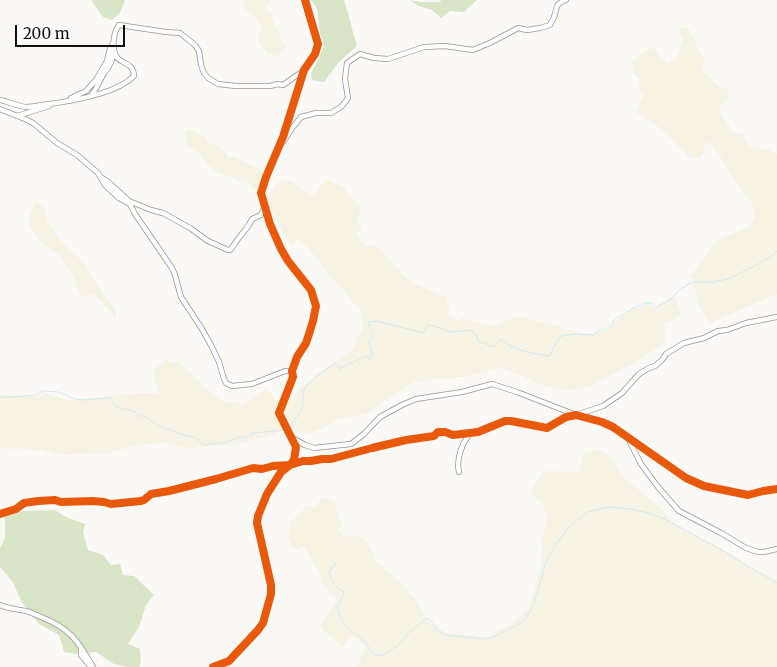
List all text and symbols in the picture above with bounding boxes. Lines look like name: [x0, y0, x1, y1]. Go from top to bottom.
scale bar: [18, 15, 128, 47]
text: 200 m: [23, 24, 70, 43]

